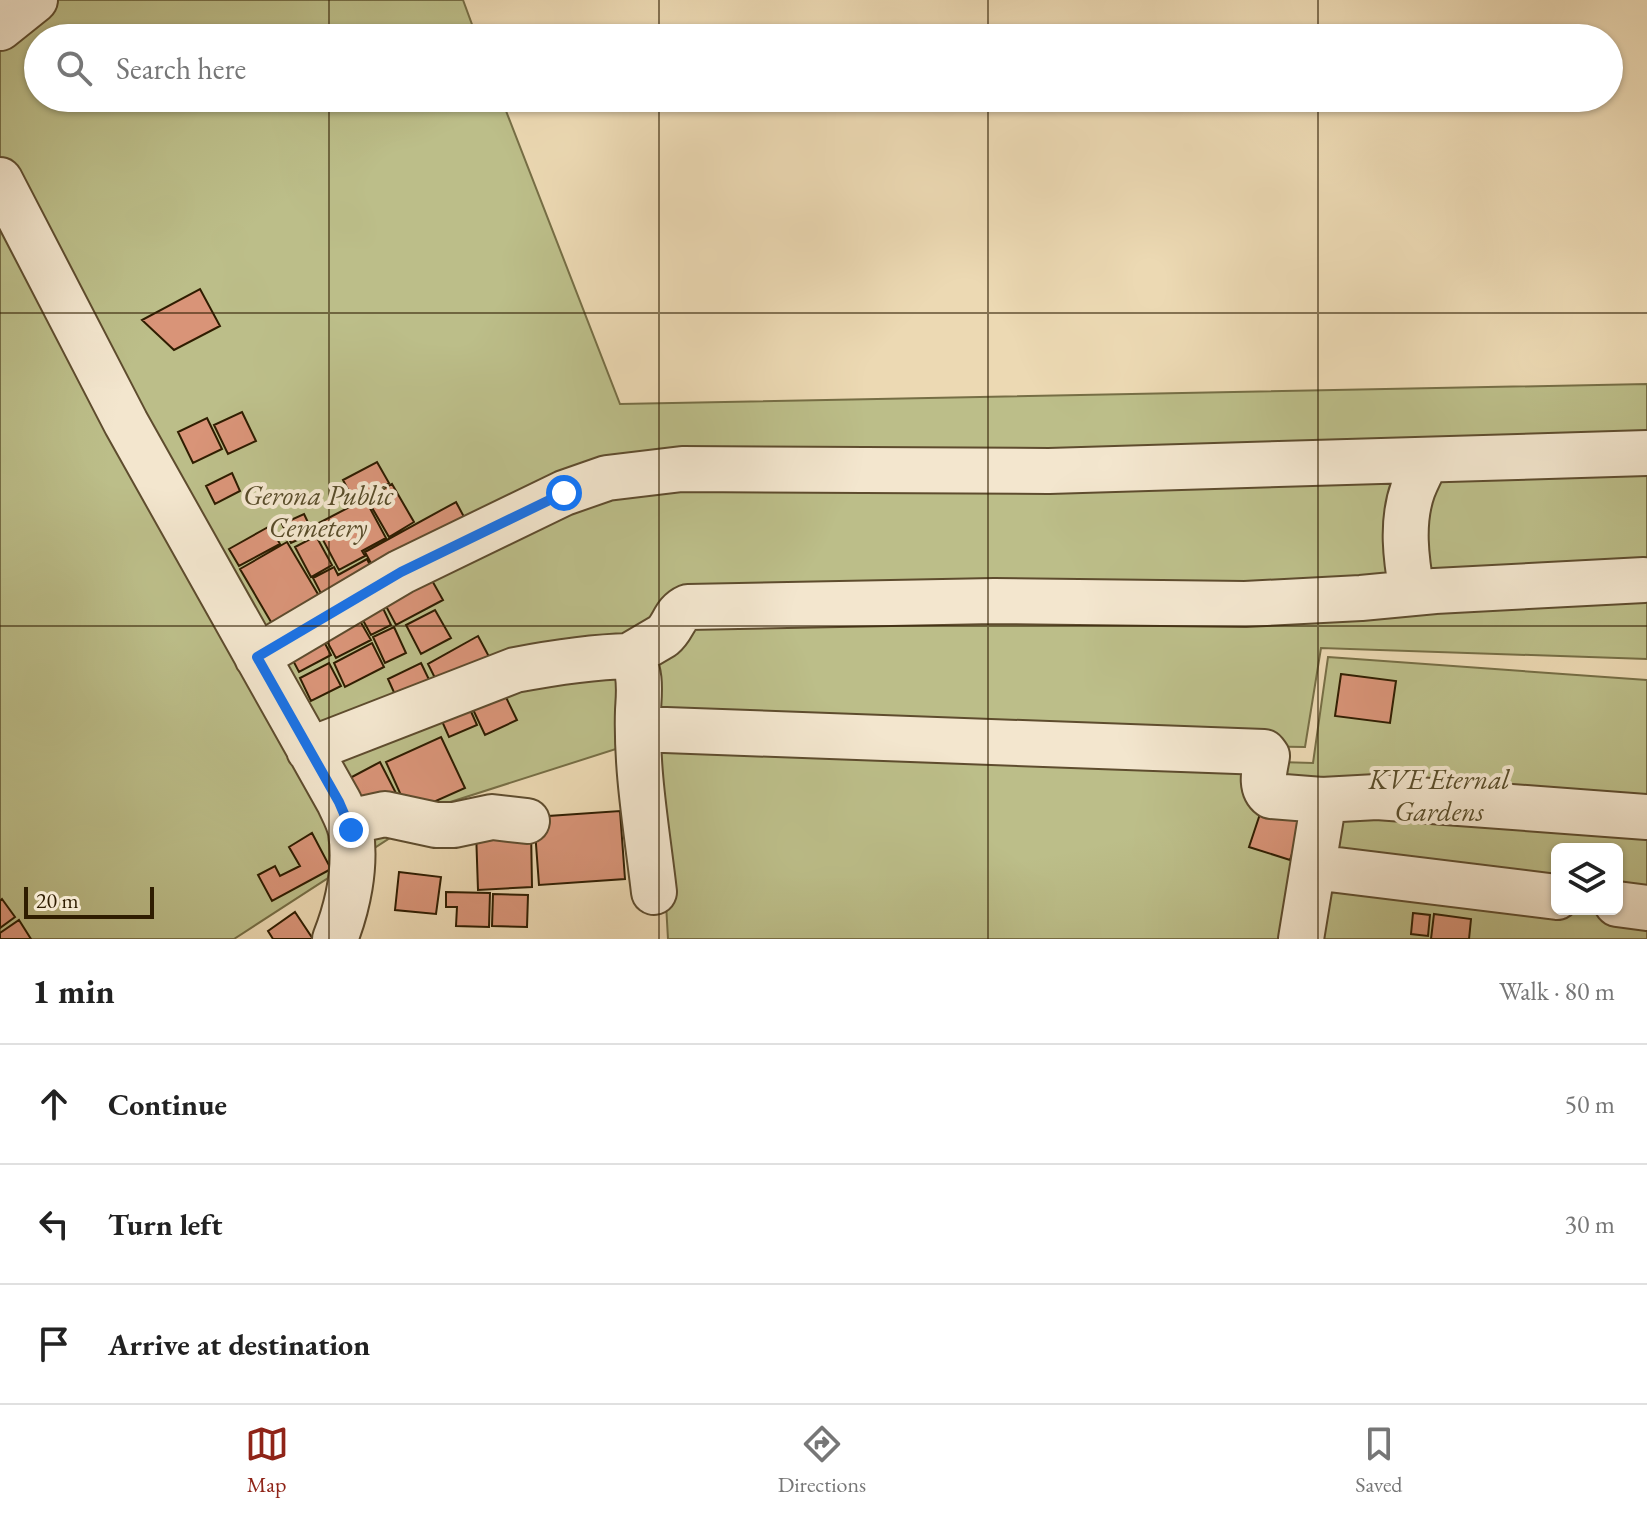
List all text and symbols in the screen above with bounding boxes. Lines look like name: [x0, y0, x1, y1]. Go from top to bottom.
search box: [24, 24, 1623, 112]
icon: search: [52, 46, 96, 90]
text: Search here: [116, 49, 246, 88]
route start: [546, 475, 582, 511]
park label: Gerona Public Cemetery: [243, 477, 394, 545]
park label: KVE Eternal Gardens: [1368, 761, 1510, 829]
route end: [333, 812, 369, 848]
map controls: [1551, 843, 1623, 915]
button: layers: [1551, 843, 1623, 915]
scale bar: [24, 883, 154, 919]
text: 20 m: [36, 886, 79, 915]
text: 1 min: [32, 969, 115, 1013]
text: Walk · 80 m: [1499, 974, 1615, 1008]
icon: ahead: [32, 1082, 76, 1126]
text: Continue: [108, 1085, 227, 1124]
text: 50 m: [1565, 1087, 1615, 1121]
icon: left: [32, 1202, 76, 1246]
text: Turn left: [108, 1205, 222, 1244]
text: 30 m: [1565, 1207, 1615, 1241]
icon: arrive: [32, 1322, 76, 1366]
text: Arrive at destination: [108, 1325, 370, 1364]
tab: Map: [245, 1422, 289, 1499]
tab: Directions: [778, 1422, 866, 1499]
tab: Saved: [1355, 1422, 1402, 1499]

